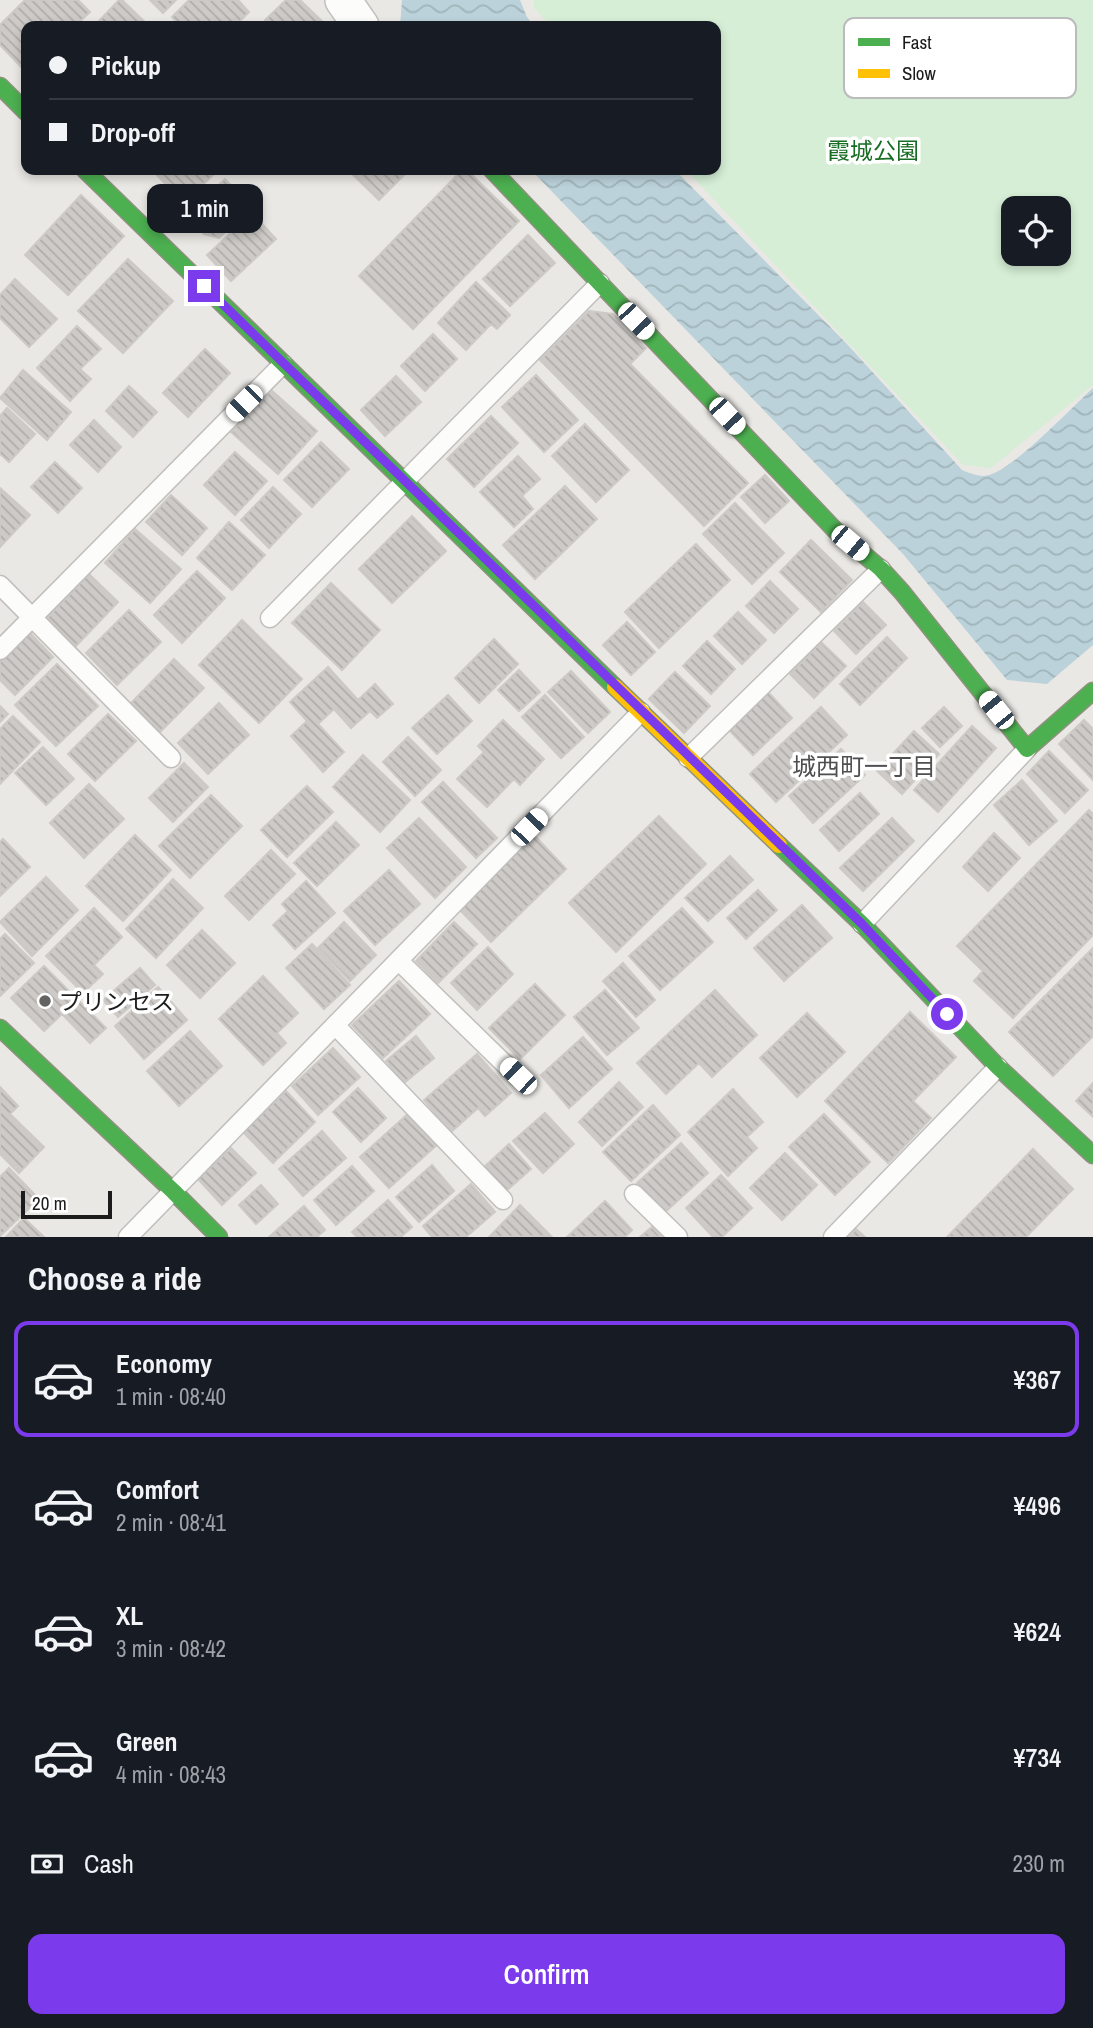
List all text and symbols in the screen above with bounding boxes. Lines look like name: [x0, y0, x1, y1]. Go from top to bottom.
legend: [844, 18, 1076, 98]
text: Fast: [902, 29, 932, 55]
text: Pickup: [91, 48, 161, 83]
text: Slow: [902, 60, 937, 86]
text: Drop-off: [91, 115, 175, 150]
park label: 霞城公園: [827, 135, 919, 166]
callout: 1 min: [146, 184, 262, 233]
text: 1 min: [181, 193, 229, 224]
map controls: [1001, 196, 1071, 266]
button: locate: [1001, 196, 1071, 266]
route end: [188, 270, 220, 302]
car: [614, 299, 659, 343]
car: [222, 381, 267, 425]
car: [705, 393, 750, 439]
car: [828, 521, 873, 565]
car: [975, 687, 1018, 733]
district label: 城西町一丁目: [792, 750, 936, 782]
car: [507, 805, 552, 849]
place label: プリンセス: [59, 986, 174, 1017]
marker: プリンセス: [37, 993, 53, 1009]
route start: [931, 998, 963, 1030]
car: [496, 1054, 541, 1098]
scale bar: [21, 1188, 112, 1220]
text: 20 m: [32, 1190, 67, 1216]
text: Choose a ride: [28, 1257, 202, 1300]
text: Economy: [116, 1346, 212, 1381]
icon: car: [32, 1348, 95, 1411]
text: ¥367: [1014, 1362, 1061, 1397]
text: 1 min · 08:40: [116, 1381, 226, 1412]
text: Comfort: [116, 1472, 199, 1507]
icon: car: [32, 1474, 95, 1537]
text: ¥496: [1014, 1488, 1061, 1523]
text: 2 min · 08:41: [116, 1507, 226, 1538]
text: XL: [116, 1598, 143, 1633]
icon: car: [32, 1600, 95, 1663]
text: ¥624: [1014, 1614, 1061, 1649]
text: 3 min · 08:42: [116, 1633, 226, 1664]
text: Green: [116, 1724, 178, 1759]
icon: car: [32, 1726, 95, 1789]
text: ¥734: [1014, 1740, 1061, 1775]
text: 4 min · 08:43: [116, 1759, 226, 1790]
icon: cash: [28, 1845, 66, 1883]
text: Cash: [84, 1846, 134, 1881]
text: 230 m: [1013, 1848, 1065, 1879]
button: Confirm: [28, 1934, 1065, 2014]

